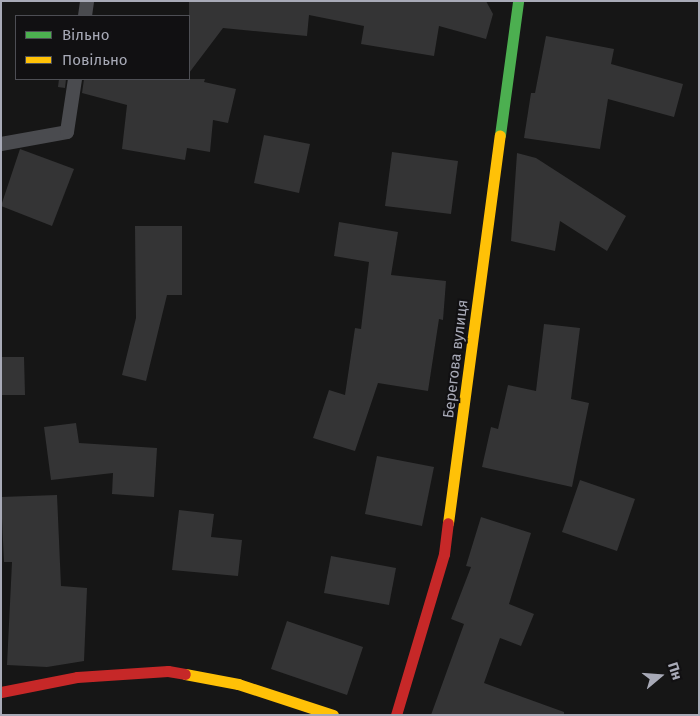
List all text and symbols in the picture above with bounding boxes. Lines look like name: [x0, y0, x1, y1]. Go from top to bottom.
legend: [15, 15, 190, 80]
text: Вільно: [62, 26, 109, 44]
text: Повільно: [62, 51, 128, 69]
street label: Берегова вулиця: [440, 299, 472, 419]
north arrow: [635, 651, 685, 701]
text: Пн: [664, 660, 686, 682]

